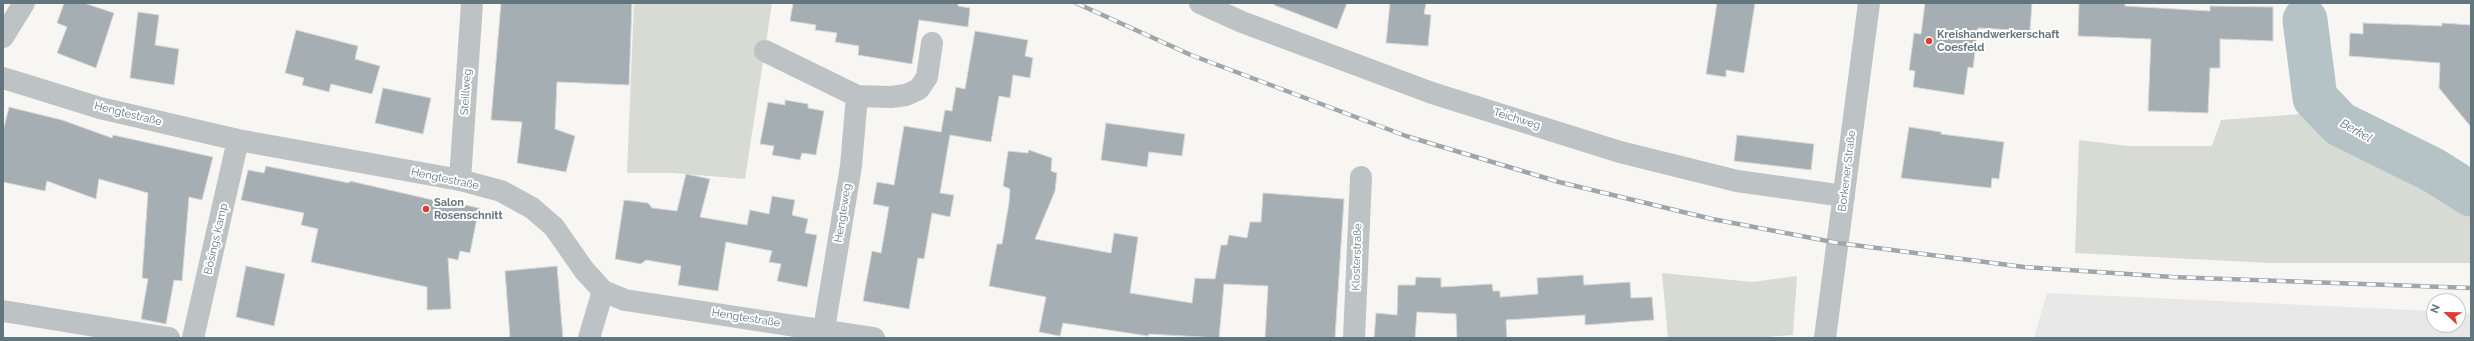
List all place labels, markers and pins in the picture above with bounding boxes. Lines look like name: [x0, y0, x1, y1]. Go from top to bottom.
place label: Kreishandwerkerschaft Coesfeld: [1937, 28, 2059, 54]
marker: Kreishandwerkerschaft Coesfeld: [1924, 36, 1934, 46]
place label: Salon Rosenschnitt: [434, 196, 503, 222]
marker: Salon Rosenschnitt: [421, 204, 431, 214]

